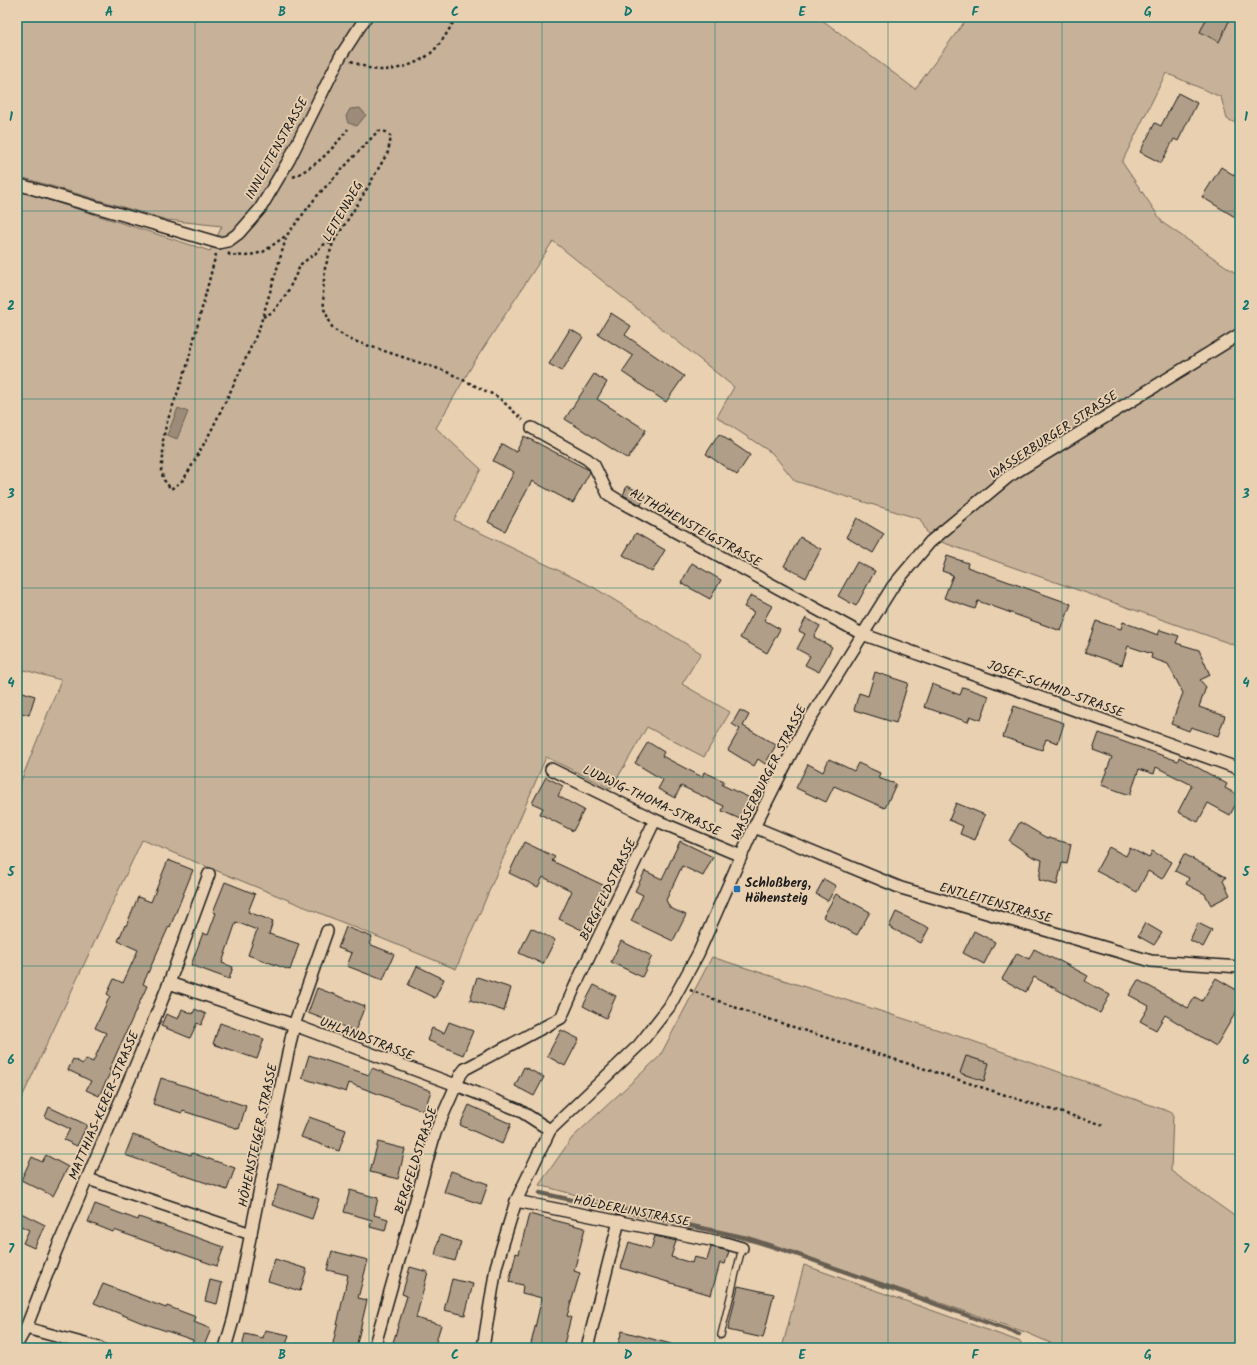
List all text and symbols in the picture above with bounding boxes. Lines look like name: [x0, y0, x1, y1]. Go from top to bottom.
text: A: [105, 2, 113, 23]
text: B: [278, 2, 286, 23]
text: C: [451, 2, 459, 23]
text: D: [624, 2, 633, 23]
text: E: [798, 2, 806, 23]
text: F: [971, 2, 979, 23]
text: G: [1144, 2, 1152, 23]
street label: INNLEITENSTRASSE: [240, 93, 314, 204]
text: 1: [9, 107, 13, 128]
text: 1: [1244, 107, 1248, 128]
street label: LEITENWEG: [317, 177, 369, 246]
text: 2: [7, 296, 15, 317]
text: 2: [1242, 296, 1250, 317]
street label: WASSERBURGER STRASSE: [985, 385, 1123, 485]
street label: ALTHÖHENSTEIGSTRASSE: [625, 483, 765, 574]
text: 3: [6, 484, 15, 505]
text: 3: [1241, 484, 1250, 505]
street label: JOSEF-SCHMID-STRASSE: [984, 655, 1127, 724]
text: 4: [7, 673, 15, 694]
text: 4: [1242, 673, 1250, 694]
street label: WASSERBURGER STRASSE: [726, 701, 813, 844]
street label: LUDWIG-THOMA-STRASSE: [579, 760, 724, 843]
street label: BERGFELDSTRASSE: [574, 834, 643, 945]
text: 5: [7, 862, 16, 883]
text: 5: [1242, 862, 1251, 883]
place label: Schloßberg, Höhensteig: [745, 873, 811, 909]
street label: ENTLEITENSTRASSE: [937, 877, 1055, 930]
marker: Schloßberg, Höhensteig: [732, 884, 742, 894]
street label: UHLANDSTRASSE: [316, 1012, 417, 1067]
street label: MATTHIAS-KERER-STRASSE: [63, 1027, 146, 1184]
text: 6: [7, 1050, 15, 1071]
text: 6: [1242, 1050, 1250, 1071]
street label: HÖHENSTEIGER STRASSE: [233, 1061, 284, 1209]
street label: BERGFELDSTRASSE: [389, 1104, 444, 1217]
street label: HÖLDERLINSTRASSE: [572, 1190, 692, 1233]
text: 7: [8, 1239, 15, 1260]
text: 7: [1243, 1239, 1250, 1260]
text: A: [105, 1345, 113, 1365]
text: B: [278, 1345, 286, 1365]
text: C: [451, 1345, 459, 1365]
text: D: [624, 1345, 633, 1365]
text: E: [798, 1345, 806, 1365]
text: F: [971, 1345, 979, 1365]
text: G: [1144, 1345, 1152, 1365]

